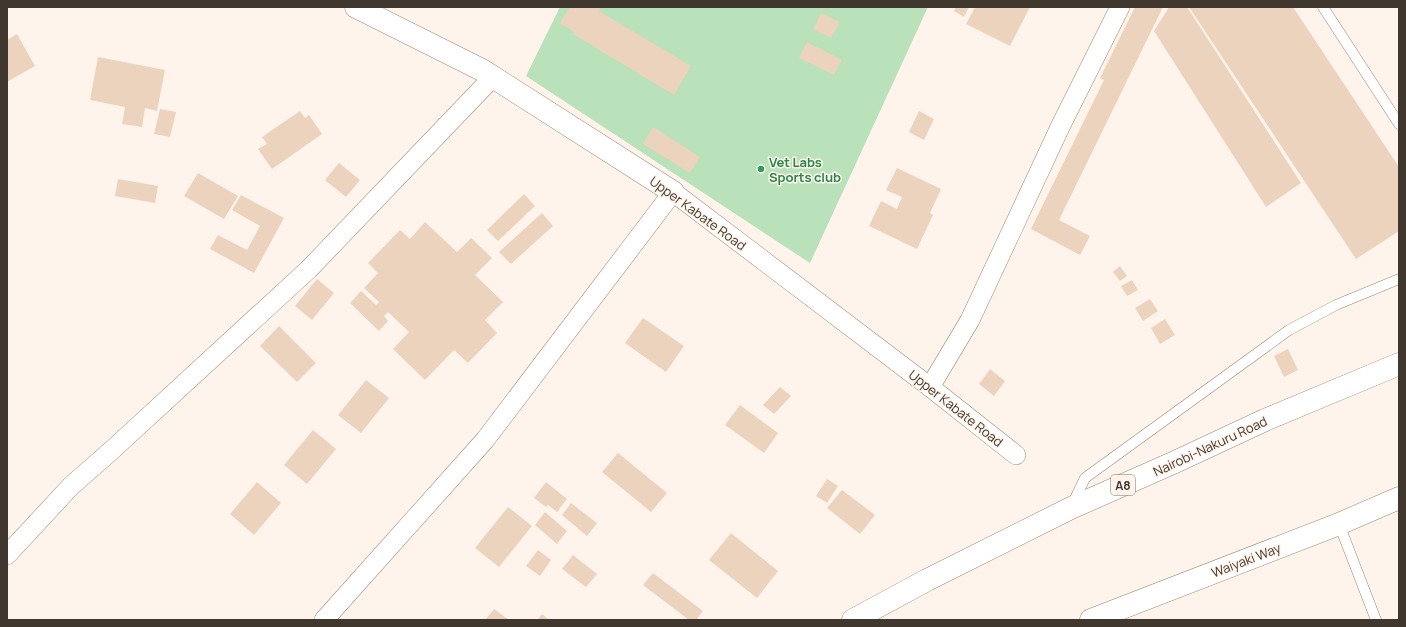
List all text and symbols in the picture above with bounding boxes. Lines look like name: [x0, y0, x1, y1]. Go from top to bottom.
place label: Vet Labs Sports club: [769, 153, 841, 186]
marker: Vet Labs Sports club: [756, 164, 766, 174]
street label: Upper Kabate Road: [646, 172, 750, 254]
street label: Upper Kabate Road: [905, 365, 1007, 451]
street label: Nairobi-Nakuru Road: [1150, 412, 1270, 480]
road number: A8: [1111, 475, 1135, 495]
street label: Waiyaki Way: [1209, 538, 1283, 581]

